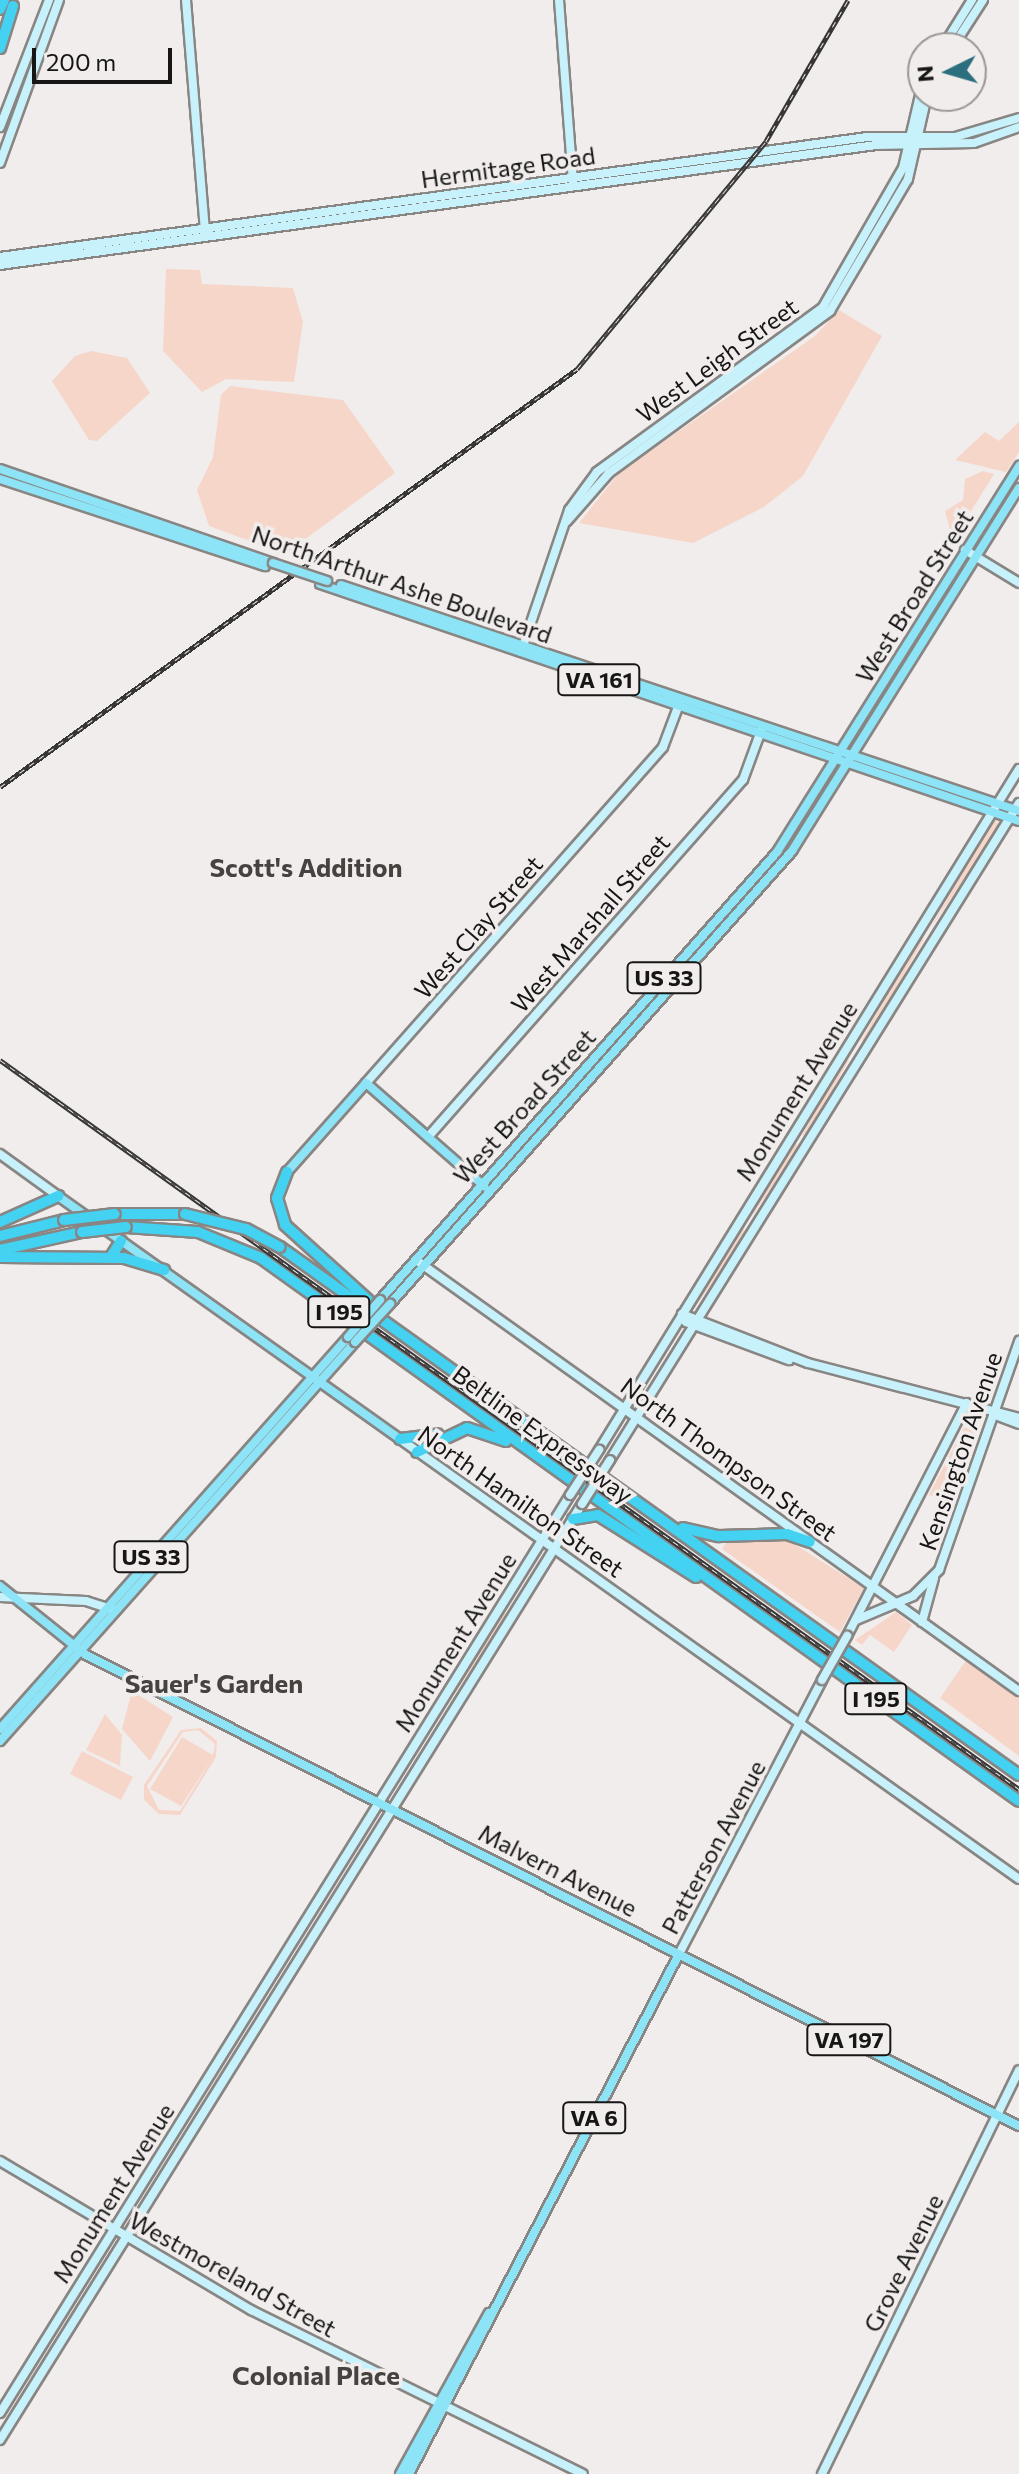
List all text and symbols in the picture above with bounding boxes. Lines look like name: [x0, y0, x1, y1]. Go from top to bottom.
scale bar: [36, 32, 176, 82]
north arrow: [907, 32, 987, 112]
text: 200 m: [46, 47, 116, 76]
text: N: [910, 65, 939, 83]
street label: Hermitage Road: [419, 141, 597, 193]
street label: West Leigh Street: [631, 292, 803, 428]
street label: West Broad Street: [849, 504, 979, 688]
street label: North Arthur Ashe Boulevard: [248, 519, 556, 649]
road number: VA 161: [557, 662, 641, 698]
street label: West Marshall Street: [505, 828, 675, 1018]
street label: West Clay Street: [408, 849, 548, 1005]
district label: Scott's Addition: [209, 851, 403, 883]
road number: US 33: [626, 960, 702, 996]
street label: Monument Avenue: [729, 996, 863, 1186]
street label: West Broad Street: [447, 1023, 601, 1189]
road number: I 195: [307, 1294, 371, 1330]
street label: Kensington Avenue: [913, 1348, 1007, 1554]
street label: Beltline Expressway: [447, 1359, 639, 1509]
street label: North Thompson Street: [615, 1371, 843, 1547]
street label: North Hamilton Street: [413, 1419, 629, 1583]
road number: US 33: [113, 1539, 189, 1575]
street label: Monument Avenue: [388, 1547, 522, 1737]
district label: Sauer's Garden: [125, 1667, 303, 1699]
road number: I 195: [844, 1681, 908, 1717]
street label: Patterson Avenue: [655, 1755, 771, 1939]
street label: Malvern Avenue: [474, 1818, 642, 1922]
road number: VA 197: [805, 2022, 893, 2058]
street label: Monument Avenue: [46, 2098, 180, 2288]
road number: VA 6: [562, 2100, 626, 2136]
street label: Grove Avenue: [857, 2189, 949, 2337]
street label: Westmoreland Street: [125, 2205, 341, 2343]
district label: Colonial Place: [232, 2359, 400, 2391]

